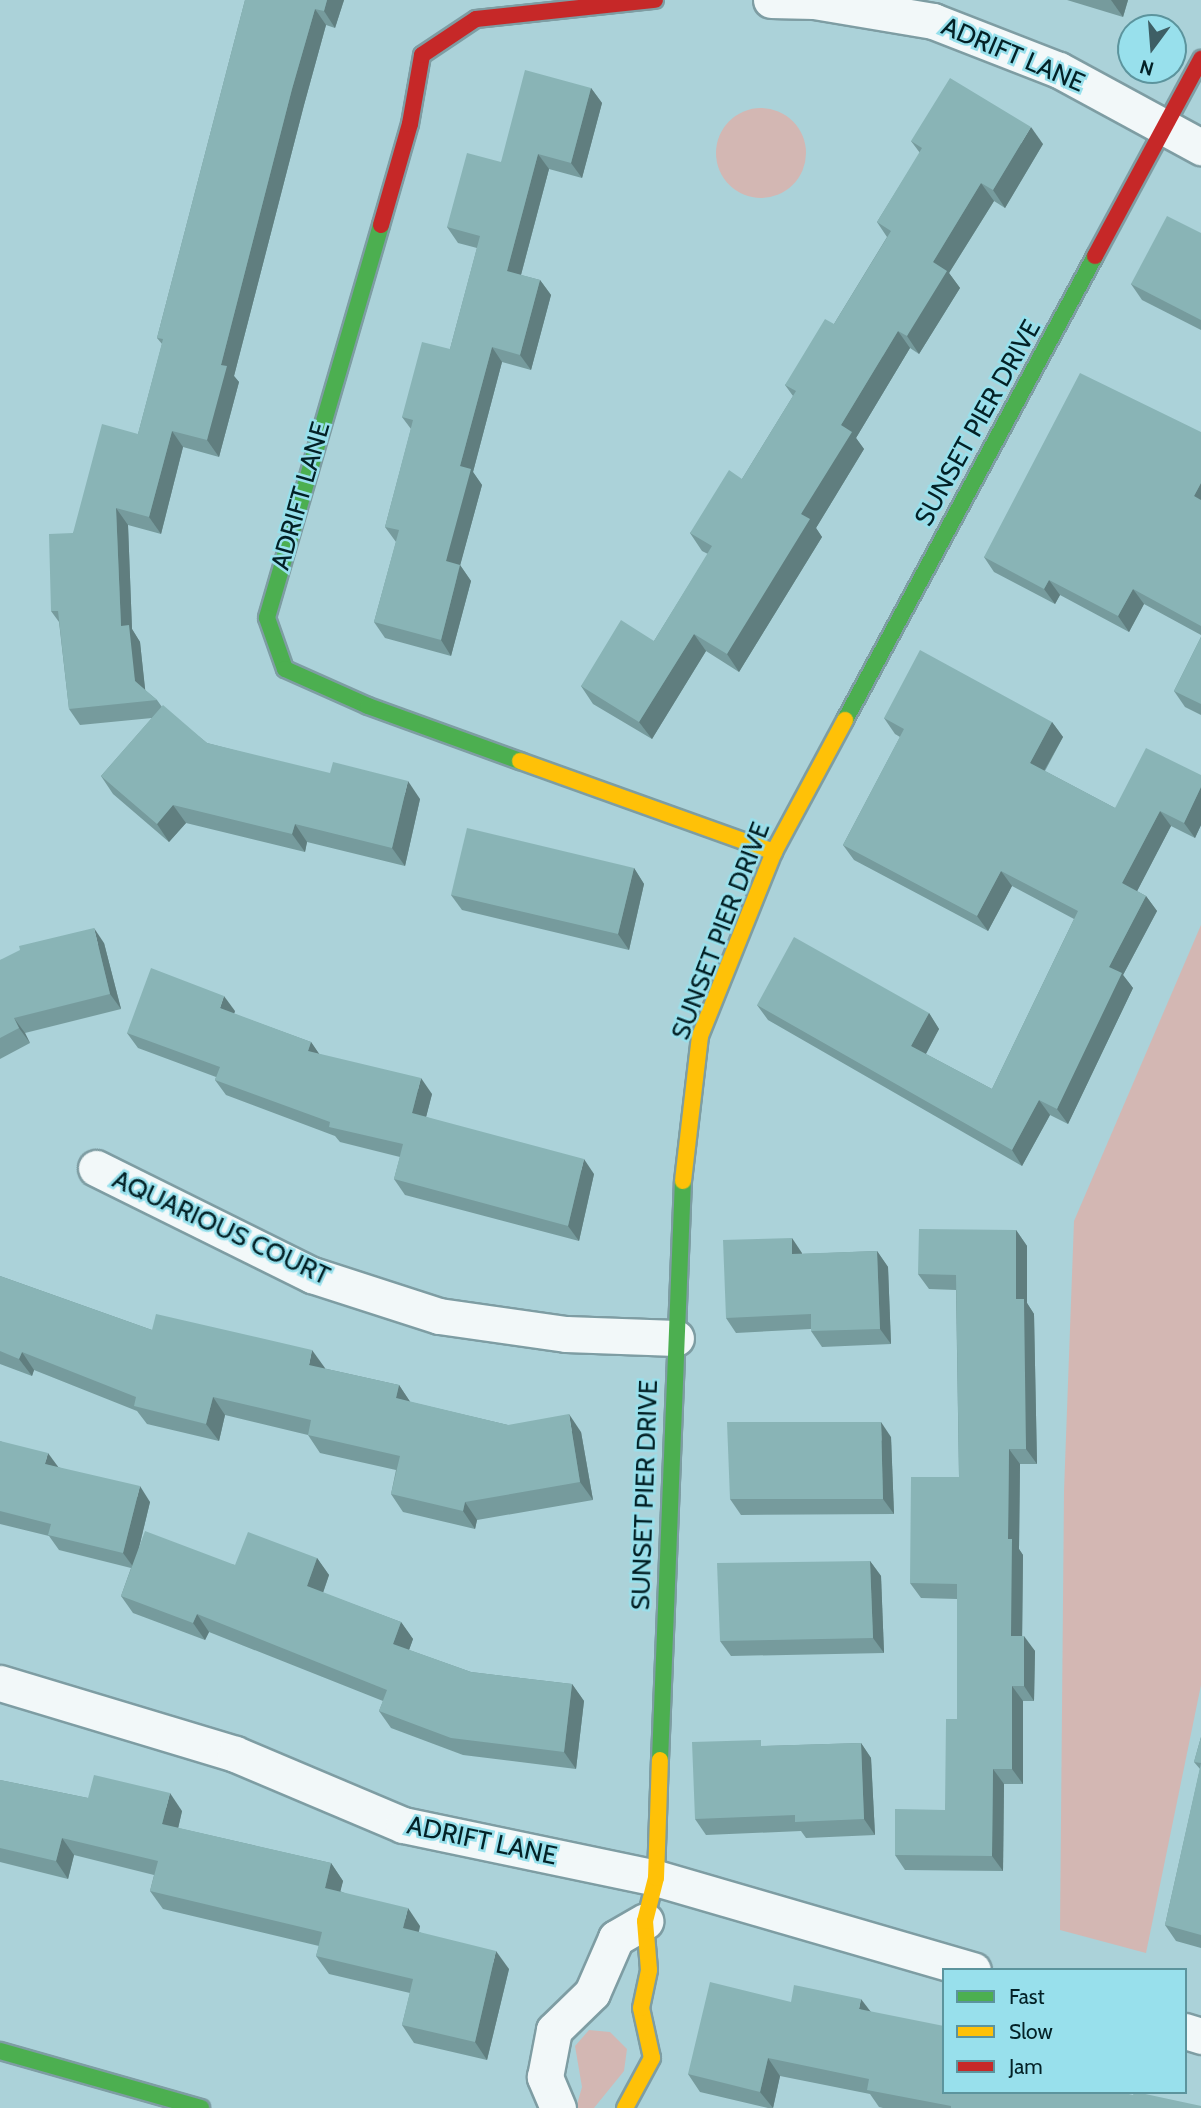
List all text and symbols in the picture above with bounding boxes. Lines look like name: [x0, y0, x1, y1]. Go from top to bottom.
street label: ADRIFT LANE: [937, 11, 1089, 99]
north arrow: [1117, 14, 1187, 84]
text: N: [1137, 55, 1156, 81]
street label: SUNSET PIER DRIVE: [908, 315, 1048, 531]
street label: ADRIFT LANE: [265, 418, 337, 574]
street label: SUNSET PIER DRIVE: [665, 818, 777, 1044]
street label: AQUARIOUS COURT: [107, 1164, 335, 1292]
street label: SUNSET PIER DRIVE: [625, 1379, 665, 1611]
street label: ADRIFT LANE: [404, 1810, 560, 1872]
legend: [942, 1968, 1187, 2094]
text: Fast: [1009, 1984, 1045, 2009]
text: Slow: [1009, 2019, 1053, 2044]
text: Jam: [1009, 2054, 1043, 2079]

